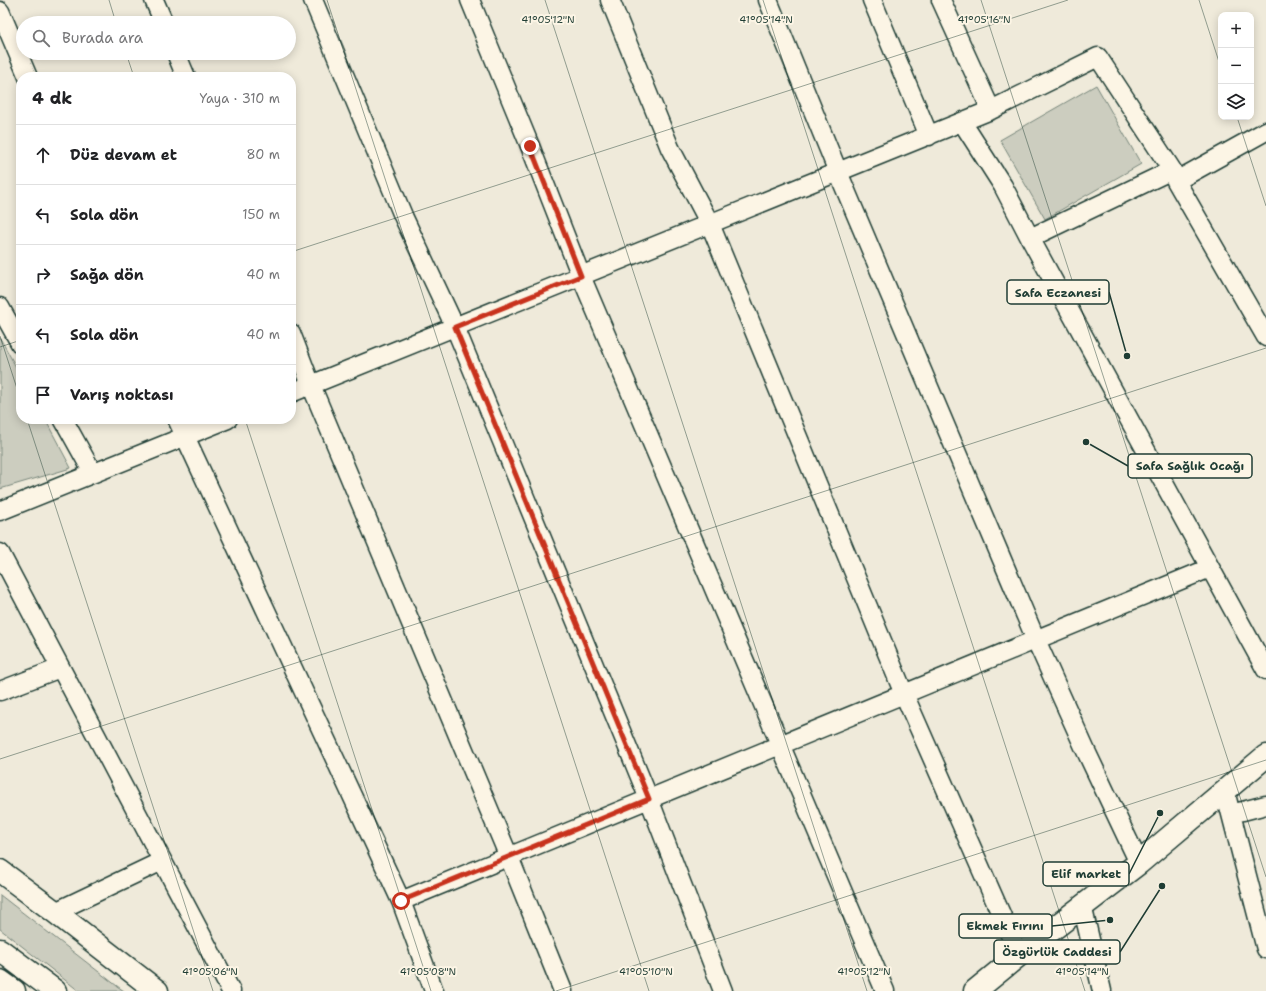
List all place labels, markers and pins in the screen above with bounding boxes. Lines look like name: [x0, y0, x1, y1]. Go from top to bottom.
callout: Safa Eczanesi: [1007, 280, 1109, 304]
callout: Safa Sağlık Ocağı: [1128, 454, 1252, 478]
callout: Elif market: [1043, 862, 1129, 886]
callout: Ekmek Fırını: [959, 914, 1052, 938]
callout: Özgürlük Caddesi: [994, 940, 1120, 964]

